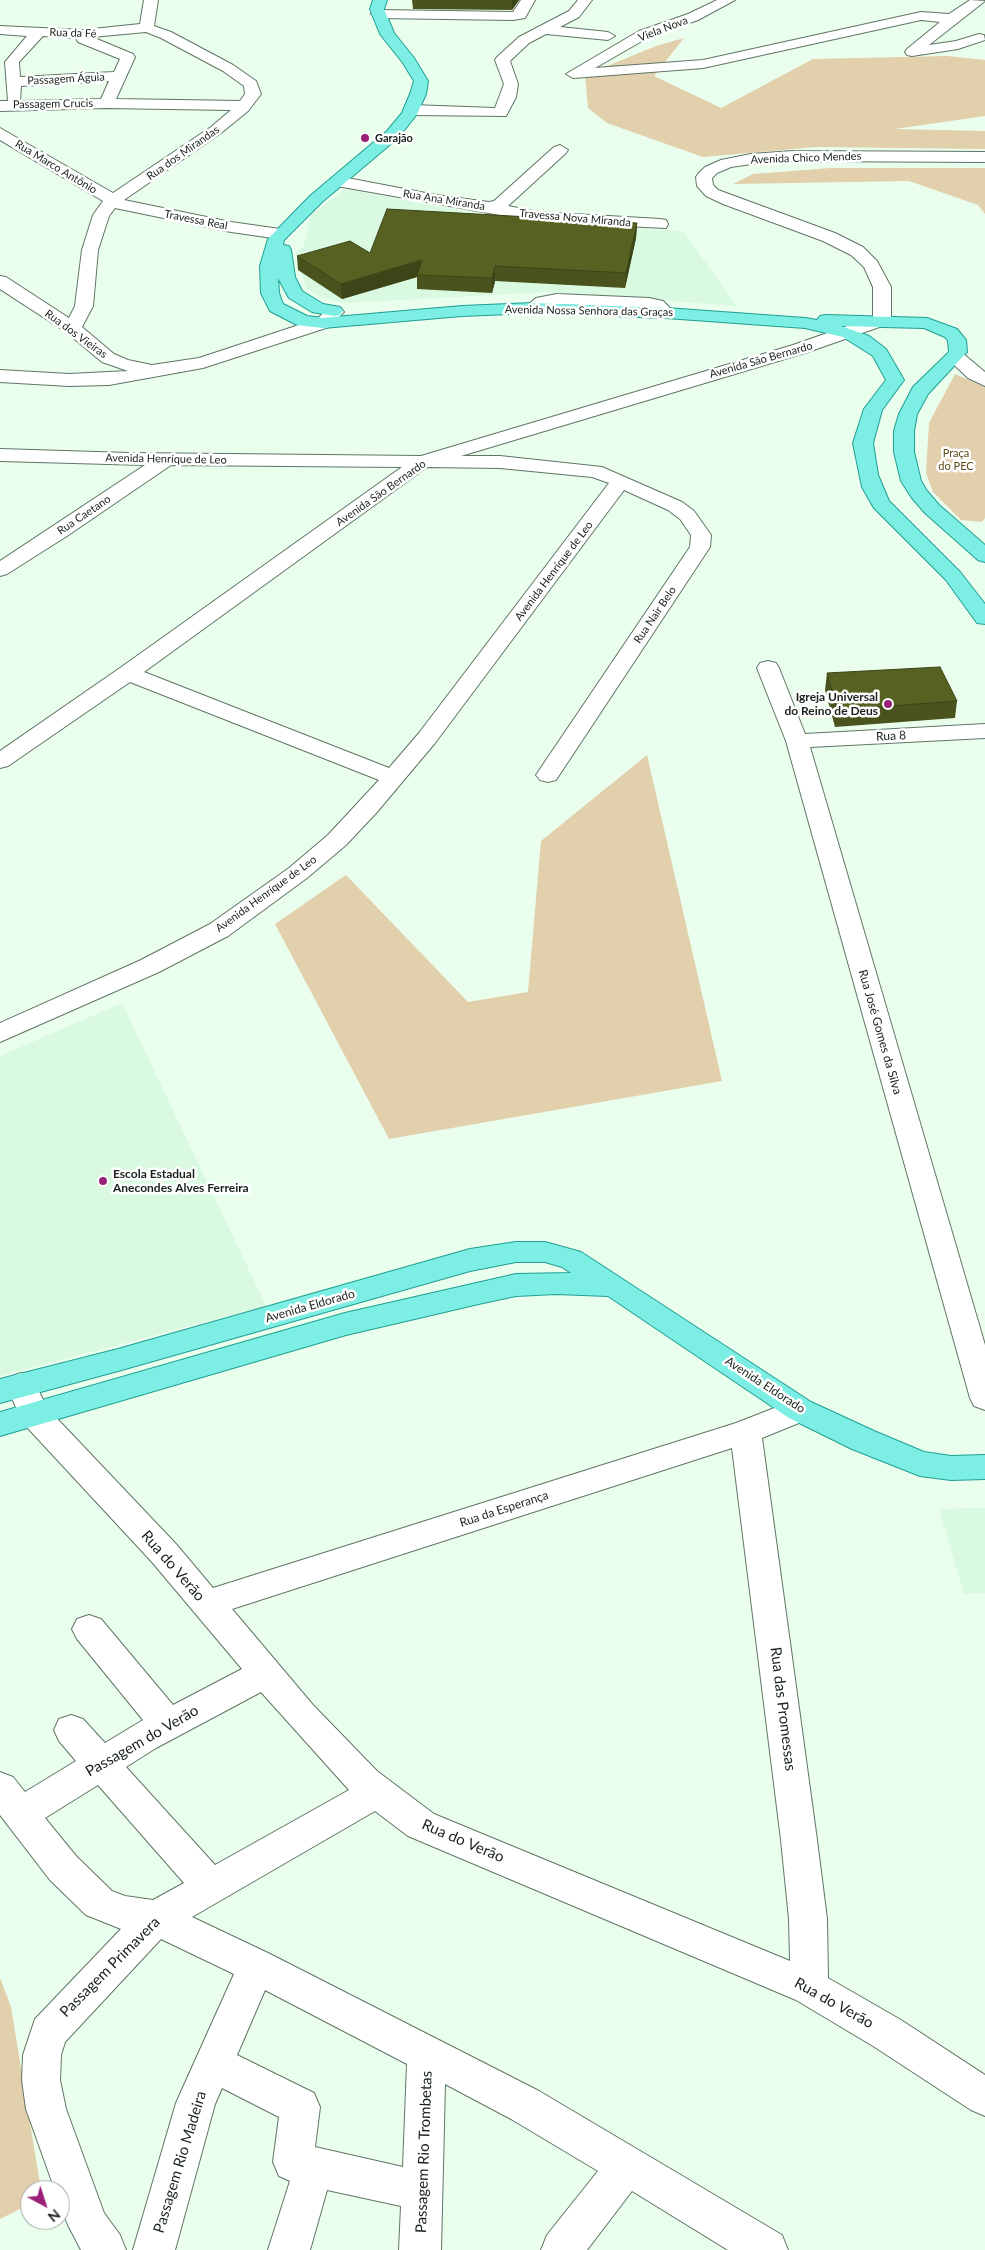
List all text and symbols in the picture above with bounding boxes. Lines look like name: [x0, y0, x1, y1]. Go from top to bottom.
street label: Viela Nova: [636, 14, 690, 44]
street label: Rua da Fé: [49, 26, 97, 40]
street label: Passagem Águia: [27, 70, 105, 88]
street label: Passagem Crucis: [13, 97, 93, 111]
street label: Rua dos Mirandas: [144, 123, 222, 183]
place label: Garajão: [375, 131, 413, 145]
marker: Garajão: [359, 132, 371, 144]
street label: Rua Marco Antônio: [13, 137, 99, 197]
street label: Avenida Chico Mendes: [750, 149, 862, 167]
street label: Rua Ana Miranda: [402, 187, 486, 213]
street label: Travessa Real: [163, 207, 229, 233]
street label: Travessa Nova Miranda: [519, 207, 631, 229]
street label: Avenida Nossa Senhora das Graças: [505, 303, 673, 319]
street label: Rua dos Vieiras: [42, 307, 110, 361]
street label: Avenida São Bernardo: [708, 339, 814, 381]
park label: Praça do PEC: [938, 446, 974, 472]
street label: Avenida Henríque de Leo: [105, 451, 227, 467]
street label: Avenida São Bernardo: [334, 457, 428, 529]
street label: Rua Caetano: [55, 492, 113, 538]
street label: Avenida Henríque de Leo: [512, 519, 596, 623]
street label: Rua Nair Belo: [631, 584, 679, 646]
place label: Igreja Universal do Reino de Deus: [784, 690, 878, 718]
marker: Igreja Universal do Reino de Deus: [882, 698, 894, 710]
street label: Rua 8: [876, 728, 906, 744]
street label: Avenida Henríque de Leo: [213, 853, 319, 935]
street label: Rua José Gomes da Silva: [855, 968, 905, 1096]
place label: Escola Estadual Anecondes Alves Ferreira: [113, 1167, 249, 1195]
marker: Escola Estadual Anecondes Alves Ferreira: [97, 1175, 109, 1187]
street label: Avenida Eldorado: [264, 1286, 356, 1326]
street label: Avenida Eldorado: [722, 1354, 808, 1416]
street label: Rua da Esperança: [458, 1488, 550, 1530]
street label: Rua do Verão: [137, 1527, 209, 1605]
street label: Rua das Promessas: [766, 1646, 800, 1772]
street label: Passagem do Verão: [82, 1701, 202, 1781]
street label: Rua do Verão: [419, 1816, 507, 1866]
street label: Passagem Primavera: [56, 1913, 164, 2021]
street label: Rua do Verão: [791, 1974, 877, 2032]
street label: Passagem Rio Trombetas: [412, 2070, 436, 2234]
street label: Passagem Rio Madeira: [150, 2089, 210, 2235]
north arrow: [20, 2180, 70, 2230]
text: N: [45, 2206, 64, 2226]

